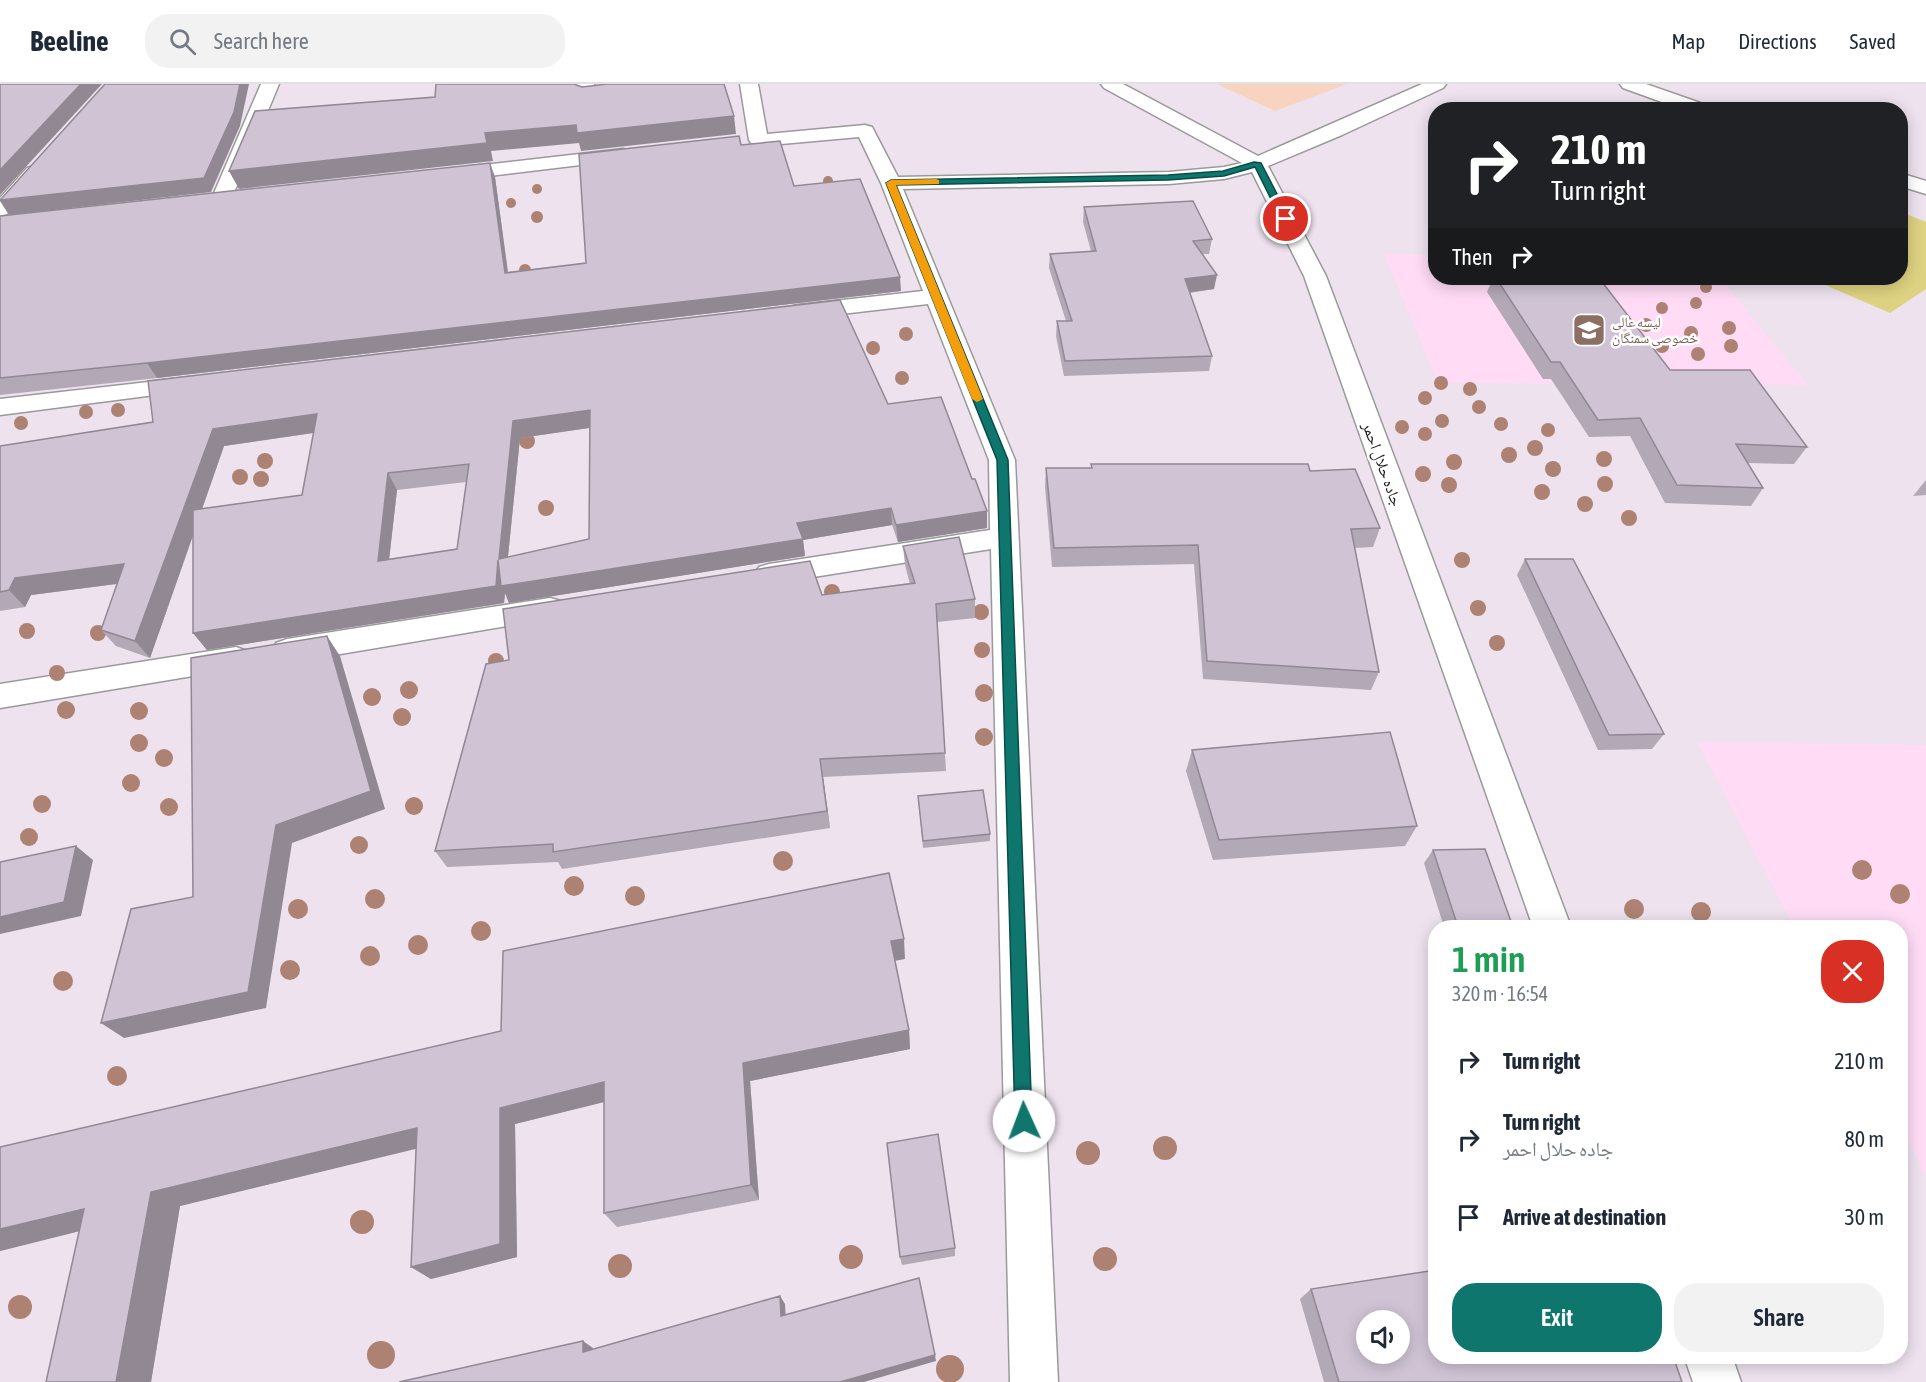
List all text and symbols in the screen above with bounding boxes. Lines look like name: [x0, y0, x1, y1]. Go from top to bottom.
search box: [145, 14, 565, 68]
text: Beeline: [30, 25, 109, 57]
icon: search: [166, 25, 199, 58]
text: Search here: [214, 28, 309, 54]
text: Map: [1671, 29, 1705, 53]
text: Directions: [1738, 29, 1817, 53]
text: Saved: [1850, 29, 1896, 53]
text: 210 m: [1551, 125, 1646, 173]
icon: right: [1452, 126, 1530, 204]
text: Turn right: [1551, 175, 1646, 206]
pin: [1260, 193, 1311, 244]
icon: arrive: [1269, 202, 1302, 235]
icon: right: [1505, 240, 1538, 273]
text: Then: [1452, 244, 1493, 270]
school or university icon: لیسه عالی خصوصی سمنگان: [1571, 312, 1607, 348]
place label: لیسه عالی خصوصی سمنگان: [1612, 314, 1698, 347]
street label: جاده حلال احمر: [1357, 419, 1407, 509]
text: 1 min: [1452, 938, 1526, 980]
button: close: [1821, 940, 1884, 1003]
text: 320 m · 16:54: [1452, 982, 1548, 1005]
icon: right: [1452, 1045, 1485, 1078]
text: Turn right: [1503, 1048, 1580, 1074]
text: 210 m: [1834, 1048, 1884, 1074]
position arrow: [992, 1089, 1056, 1153]
text: Turn right: [1503, 1109, 1580, 1135]
icon: right: [1452, 1123, 1485, 1156]
text: 80 m: [1844, 1126, 1884, 1152]
text: جاده حلال احمر: [1503, 1137, 1613, 1160]
icon: arrive: [1452, 1201, 1485, 1234]
text: Arrive at destination: [1503, 1204, 1666, 1230]
text: 30 m: [1844, 1204, 1884, 1230]
button: Exit: [1452, 1283, 1662, 1352]
button: Share: [1674, 1283, 1884, 1352]
map controls: [1356, 1310, 1410, 1364]
button: sound: [1356, 1310, 1410, 1364]

